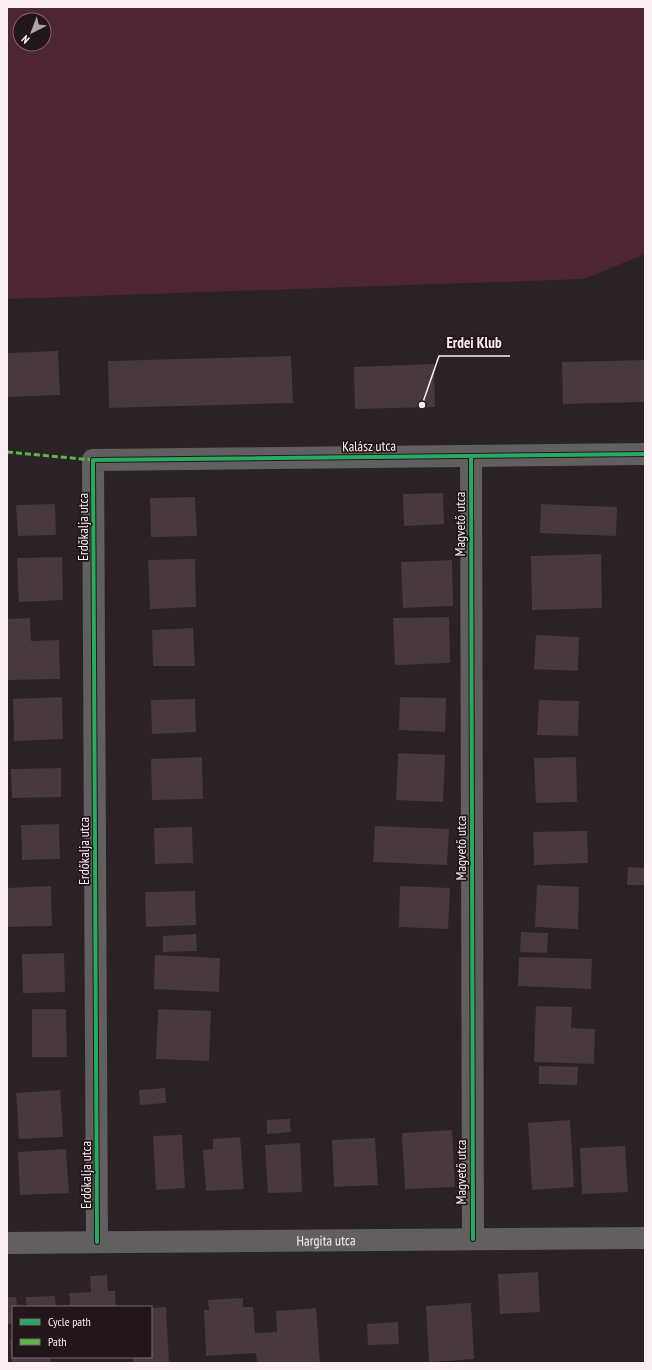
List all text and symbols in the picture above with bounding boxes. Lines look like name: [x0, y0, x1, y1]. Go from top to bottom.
north arrow: [12, 12, 52, 52]
text: N: [18, 32, 32, 47]
callout: Erdei Klub: [439, 329, 510, 356]
text: Erdei Klub: [446, 333, 502, 352]
street label: Kalász utca: [342, 437, 396, 455]
street label: Magvető utca: [451, 492, 469, 556]
street label: Erdőkalja utca: [74, 493, 92, 561]
street label: Magvető utca: [452, 816, 470, 880]
street label: Erdőkalja utca: [75, 817, 93, 885]
street label: Magvető utca: [452, 1140, 470, 1204]
street label: Erdőkalja utca: [77, 1141, 95, 1209]
street label: Hargita utca: [296, 1231, 356, 1250]
legend: [12, 1306, 152, 1358]
text: Cycle path: [48, 1314, 91, 1329]
text: Path: [48, 1334, 66, 1349]

